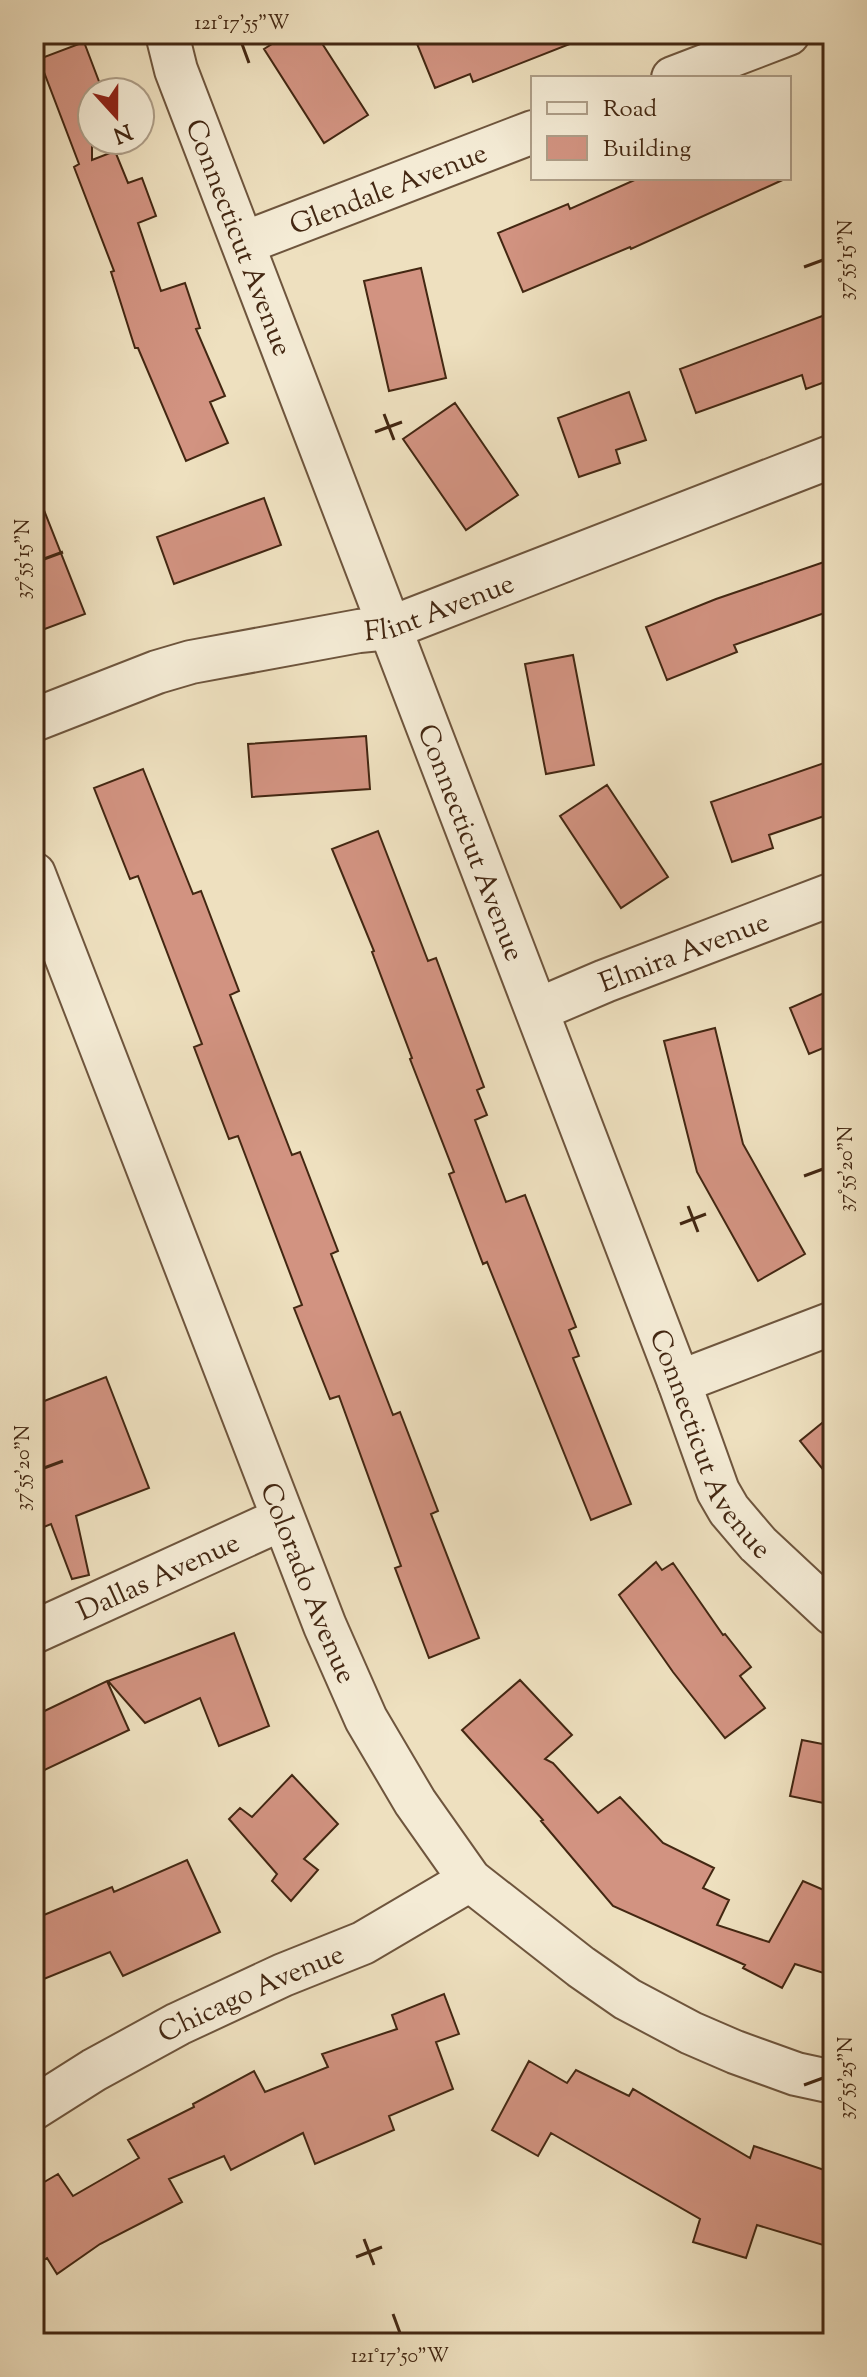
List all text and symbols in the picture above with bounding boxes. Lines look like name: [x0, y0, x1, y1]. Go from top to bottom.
text: 121°17'55"W: [195, 10, 289, 39]
north arrow: [76, 76, 156, 156]
legend: [531, 76, 791, 180]
text: Road: [603, 93, 657, 127]
text: N: [108, 114, 136, 150]
street label: Connecticut Avenue: [174, 114, 301, 362]
text: Building: [603, 133, 692, 167]
street label: Glendale Avenue: [284, 134, 493, 247]
text: 37°55'15"N: [833, 220, 862, 300]
text: 37°55'15"N: [10, 519, 39, 599]
street label: Flint Avenue: [363, 565, 520, 653]
street label: Connecticut Avenue: [406, 719, 533, 967]
street label: Elmira Avenue: [594, 903, 775, 1004]
text: 37°55'20"N: [833, 1126, 862, 1212]
street label: Connecticut Avenue: [638, 1324, 779, 1570]
text: 37°55'20"N: [10, 1425, 39, 1511]
street label: Colorado Avenue: [248, 1477, 365, 1690]
street label: Dallas Avenue: [71, 1524, 247, 1633]
street label: Chicago Avenue: [151, 1936, 351, 2054]
text: 37°55'25"N: [833, 2036, 862, 2119]
text: 121°17'50"W: [351, 2343, 449, 2372]

